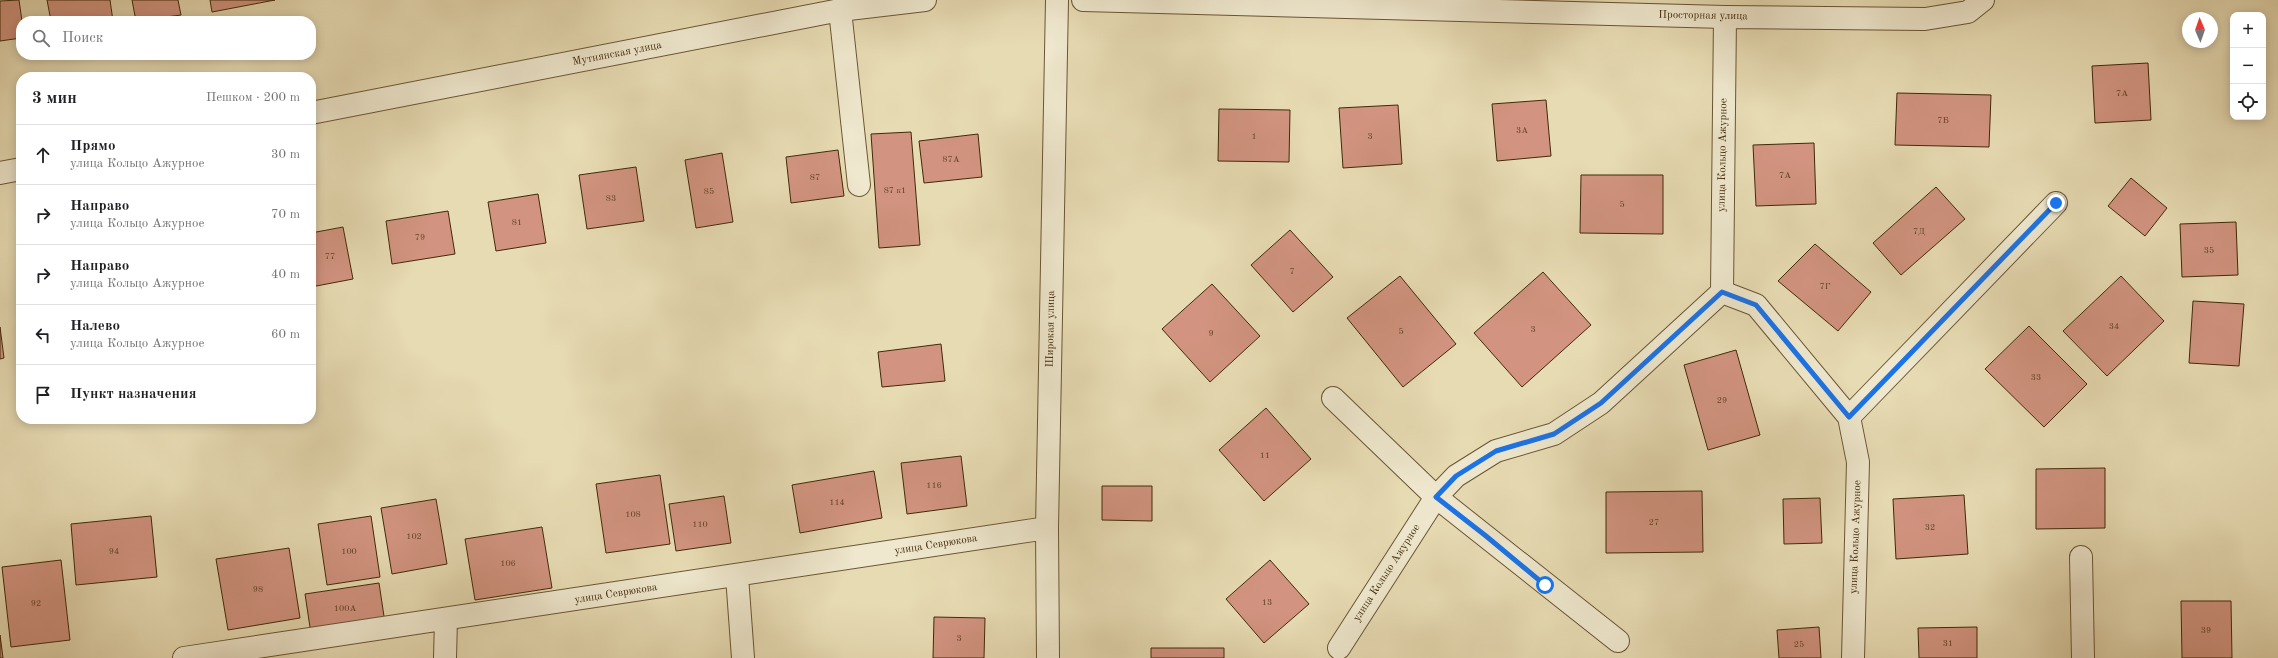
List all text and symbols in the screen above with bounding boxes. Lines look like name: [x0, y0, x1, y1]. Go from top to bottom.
street label: Просторная улица: [1658, 10, 1748, 22]
north arrow: [2182, 12, 2218, 48]
map controls: [2230, 12, 2266, 120]
button: +: [2230, 12, 2266, 48]
search box: [16, 16, 316, 60]
icon: search: [30, 27, 52, 49]
text: Поиск: [62, 31, 103, 46]
street label: Мутнянская улица: [571, 40, 663, 68]
button: −: [2230, 48, 2266, 84]
button: locate: [2230, 84, 2266, 120]
house number: 7А: [2116, 89, 2128, 98]
text: 3 мин: [32, 90, 77, 107]
text: Пешком · 200 m: [206, 91, 300, 104]
street label: улица Кольцо Ажурное: [1717, 98, 1729, 212]
house number: 7Б: [1937, 116, 1949, 125]
house number: 3А: [1516, 126, 1528, 135]
house number: 1: [1251, 132, 1257, 141]
house number: 3: [1367, 132, 1373, 141]
text: Прямо: [70, 139, 116, 154]
icon: ahead: [32, 144, 54, 166]
text: 30 m: [271, 148, 300, 161]
house number: 87А: [942, 155, 960, 164]
text: улица Кольцо Ажурное: [70, 157, 204, 170]
house number: 7А: [1779, 171, 1791, 180]
house number: 87: [810, 173, 820, 182]
house number: 87 к1: [884, 186, 906, 195]
house number: 85: [704, 187, 714, 196]
house number: 83: [606, 194, 616, 203]
route end: [2047, 194, 2065, 212]
text: Направо: [70, 199, 129, 214]
house number: 5: [1619, 200, 1625, 209]
icon: right: [32, 204, 54, 226]
text: 70 m: [271, 208, 300, 221]
text: улица Кольцо Ажурное: [70, 217, 204, 230]
house number: 81: [512, 218, 522, 227]
house number: 7Д: [1913, 227, 1925, 236]
house number: 79: [415, 233, 425, 242]
house number: 35: [2204, 246, 2214, 255]
house number: 77: [325, 252, 335, 261]
text: Направо: [70, 259, 129, 274]
icon: right: [32, 264, 54, 286]
house number: 7: [1289, 267, 1295, 276]
text: 40 m: [271, 268, 300, 281]
text: улица Кольцо Ажурное: [70, 277, 204, 290]
house number: 7Г: [1819, 282, 1831, 291]
street label: Широкая улица: [1045, 290, 1057, 368]
text: Налево: [70, 319, 120, 334]
house number: 34: [2109, 322, 2119, 331]
icon: left: [32, 324, 54, 346]
house number: 3: [1530, 325, 1536, 334]
house number: 5: [1398, 327, 1404, 336]
text: 60 m: [271, 328, 300, 341]
house number: 9: [1208, 329, 1214, 338]
text: улица Кольцо Ажурное: [70, 337, 204, 350]
house number: 33: [2031, 373, 2041, 382]
icon: arrive: [32, 384, 54, 406]
text: Пункт назначения: [70, 387, 197, 402]
house number: 29: [1717, 396, 1727, 405]
house number: 11: [1260, 451, 1270, 460]
street label: улица Кольцо Ажурное: [1849, 480, 1863, 594]
house number: 116: [926, 481, 942, 490]
house number: 114: [829, 498, 845, 507]
house number: 108: [625, 510, 641, 519]
house number: 27: [1649, 518, 1659, 527]
house number: 110: [692, 520, 708, 529]
street label: улица Кольцо Ажурное: [1351, 522, 1423, 624]
house number: 32: [1925, 523, 1935, 532]
house number: 102: [406, 532, 422, 541]
street label: улица Севрюкова: [894, 533, 979, 557]
house number: 94: [109, 547, 119, 556]
house number: 100: [341, 547, 357, 556]
house number: 106: [500, 559, 516, 568]
route start: [1536, 576, 1554, 594]
street label: улица Севрюкова: [574, 582, 659, 606]
house number: 98: [253, 585, 263, 594]
house number: 13: [1262, 598, 1272, 607]
house number: 92: [31, 599, 41, 608]
house number: 100А: [334, 604, 356, 613]
house number: 39: [2201, 626, 2211, 635]
house number: 3: [956, 634, 962, 643]
house number: 31: [1943, 639, 1953, 648]
house number: 25: [1794, 640, 1804, 649]

